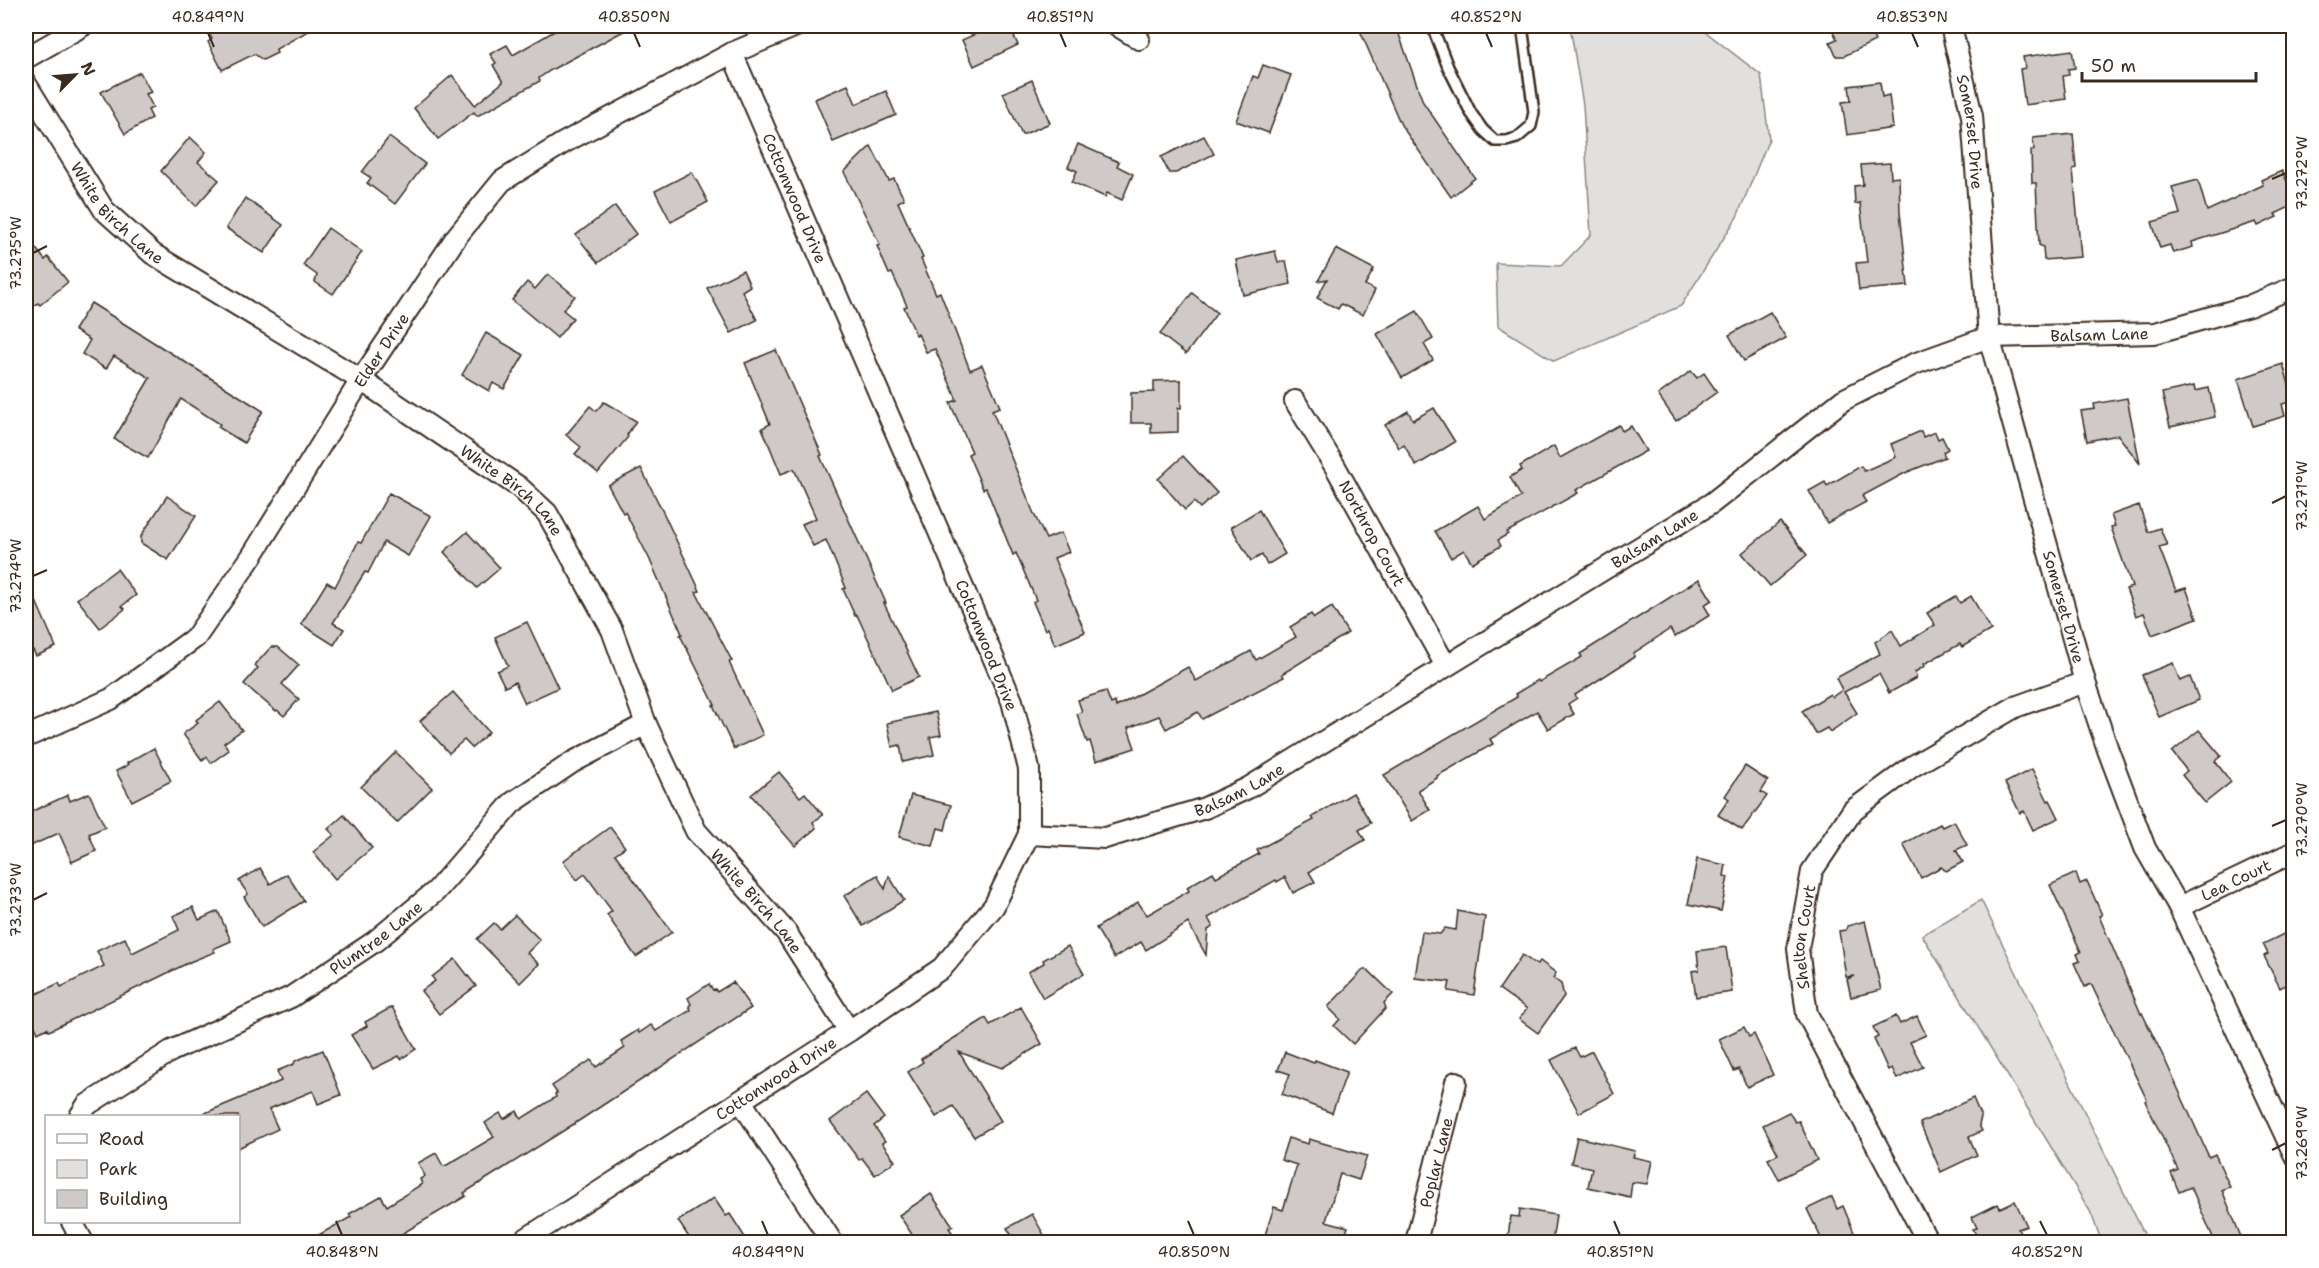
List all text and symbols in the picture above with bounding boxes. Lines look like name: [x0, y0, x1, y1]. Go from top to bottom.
text: 40.849°N: [172, 7, 244, 27]
text: 40.850°N: [598, 7, 670, 27]
text: 40.851°N: [1026, 7, 1094, 27]
text: 40.852°N: [1450, 7, 1522, 27]
text: 40.853°N: [1876, 7, 1948, 27]
north arrow: [45, 45, 105, 105]
scale bar: [2082, 45, 2256, 83]
text: 50 m: [2091, 54, 2136, 78]
text: N: [76, 59, 100, 79]
street label: Somerset Drive: [1952, 72, 1988, 190]
street label: Cottonwood Drive: [758, 130, 831, 266]
text: 73.272°W: [2292, 136, 2312, 210]
street label: White Birch Lane: [66, 158, 167, 269]
text: 73.275°W: [6, 216, 26, 290]
street label: Elder Drive: [349, 309, 414, 391]
street label: Balsam Lane: [2050, 323, 2149, 347]
street label: White Birch Lane: [456, 440, 568, 540]
text: 73.271°W: [2292, 461, 2312, 531]
street label: Northrop Court: [1334, 476, 1410, 590]
street label: Balsam Lane: [1607, 504, 1702, 573]
text: 73.274°W: [6, 539, 26, 614]
street label: Somerset Drive: [2038, 548, 2089, 666]
street label: Cottonwood Drive: [951, 577, 1022, 714]
street label: Balsam Lane: [1192, 758, 1288, 822]
text: 73.270°W: [2292, 782, 2312, 858]
street label: White Birch Lane: [706, 845, 807, 957]
street label: Lea Court: [2198, 855, 2274, 906]
text: 73.273°W: [6, 863, 26, 937]
street label: Shelton Court: [1788, 883, 1820, 991]
street label: Plumtree Lane: [325, 897, 427, 980]
street label: Cottonwood Drive: [712, 1032, 840, 1125]
text: 73.269°W: [2292, 1106, 2312, 1180]
legend: [45, 1115, 240, 1223]
street label: Poplar Lane: [1415, 1115, 1458, 1210]
text: Road: [99, 1127, 144, 1151]
text: Park: [99, 1157, 138, 1181]
text: Building: [99, 1187, 168, 1211]
text: 40.848°N: [305, 1242, 379, 1262]
text: 40.849°N: [732, 1242, 804, 1262]
text: 40.850°N: [1158, 1242, 1230, 1262]
text: 40.851°N: [1586, 1242, 1654, 1262]
text: 40.852°N: [2011, 1242, 2083, 1262]

